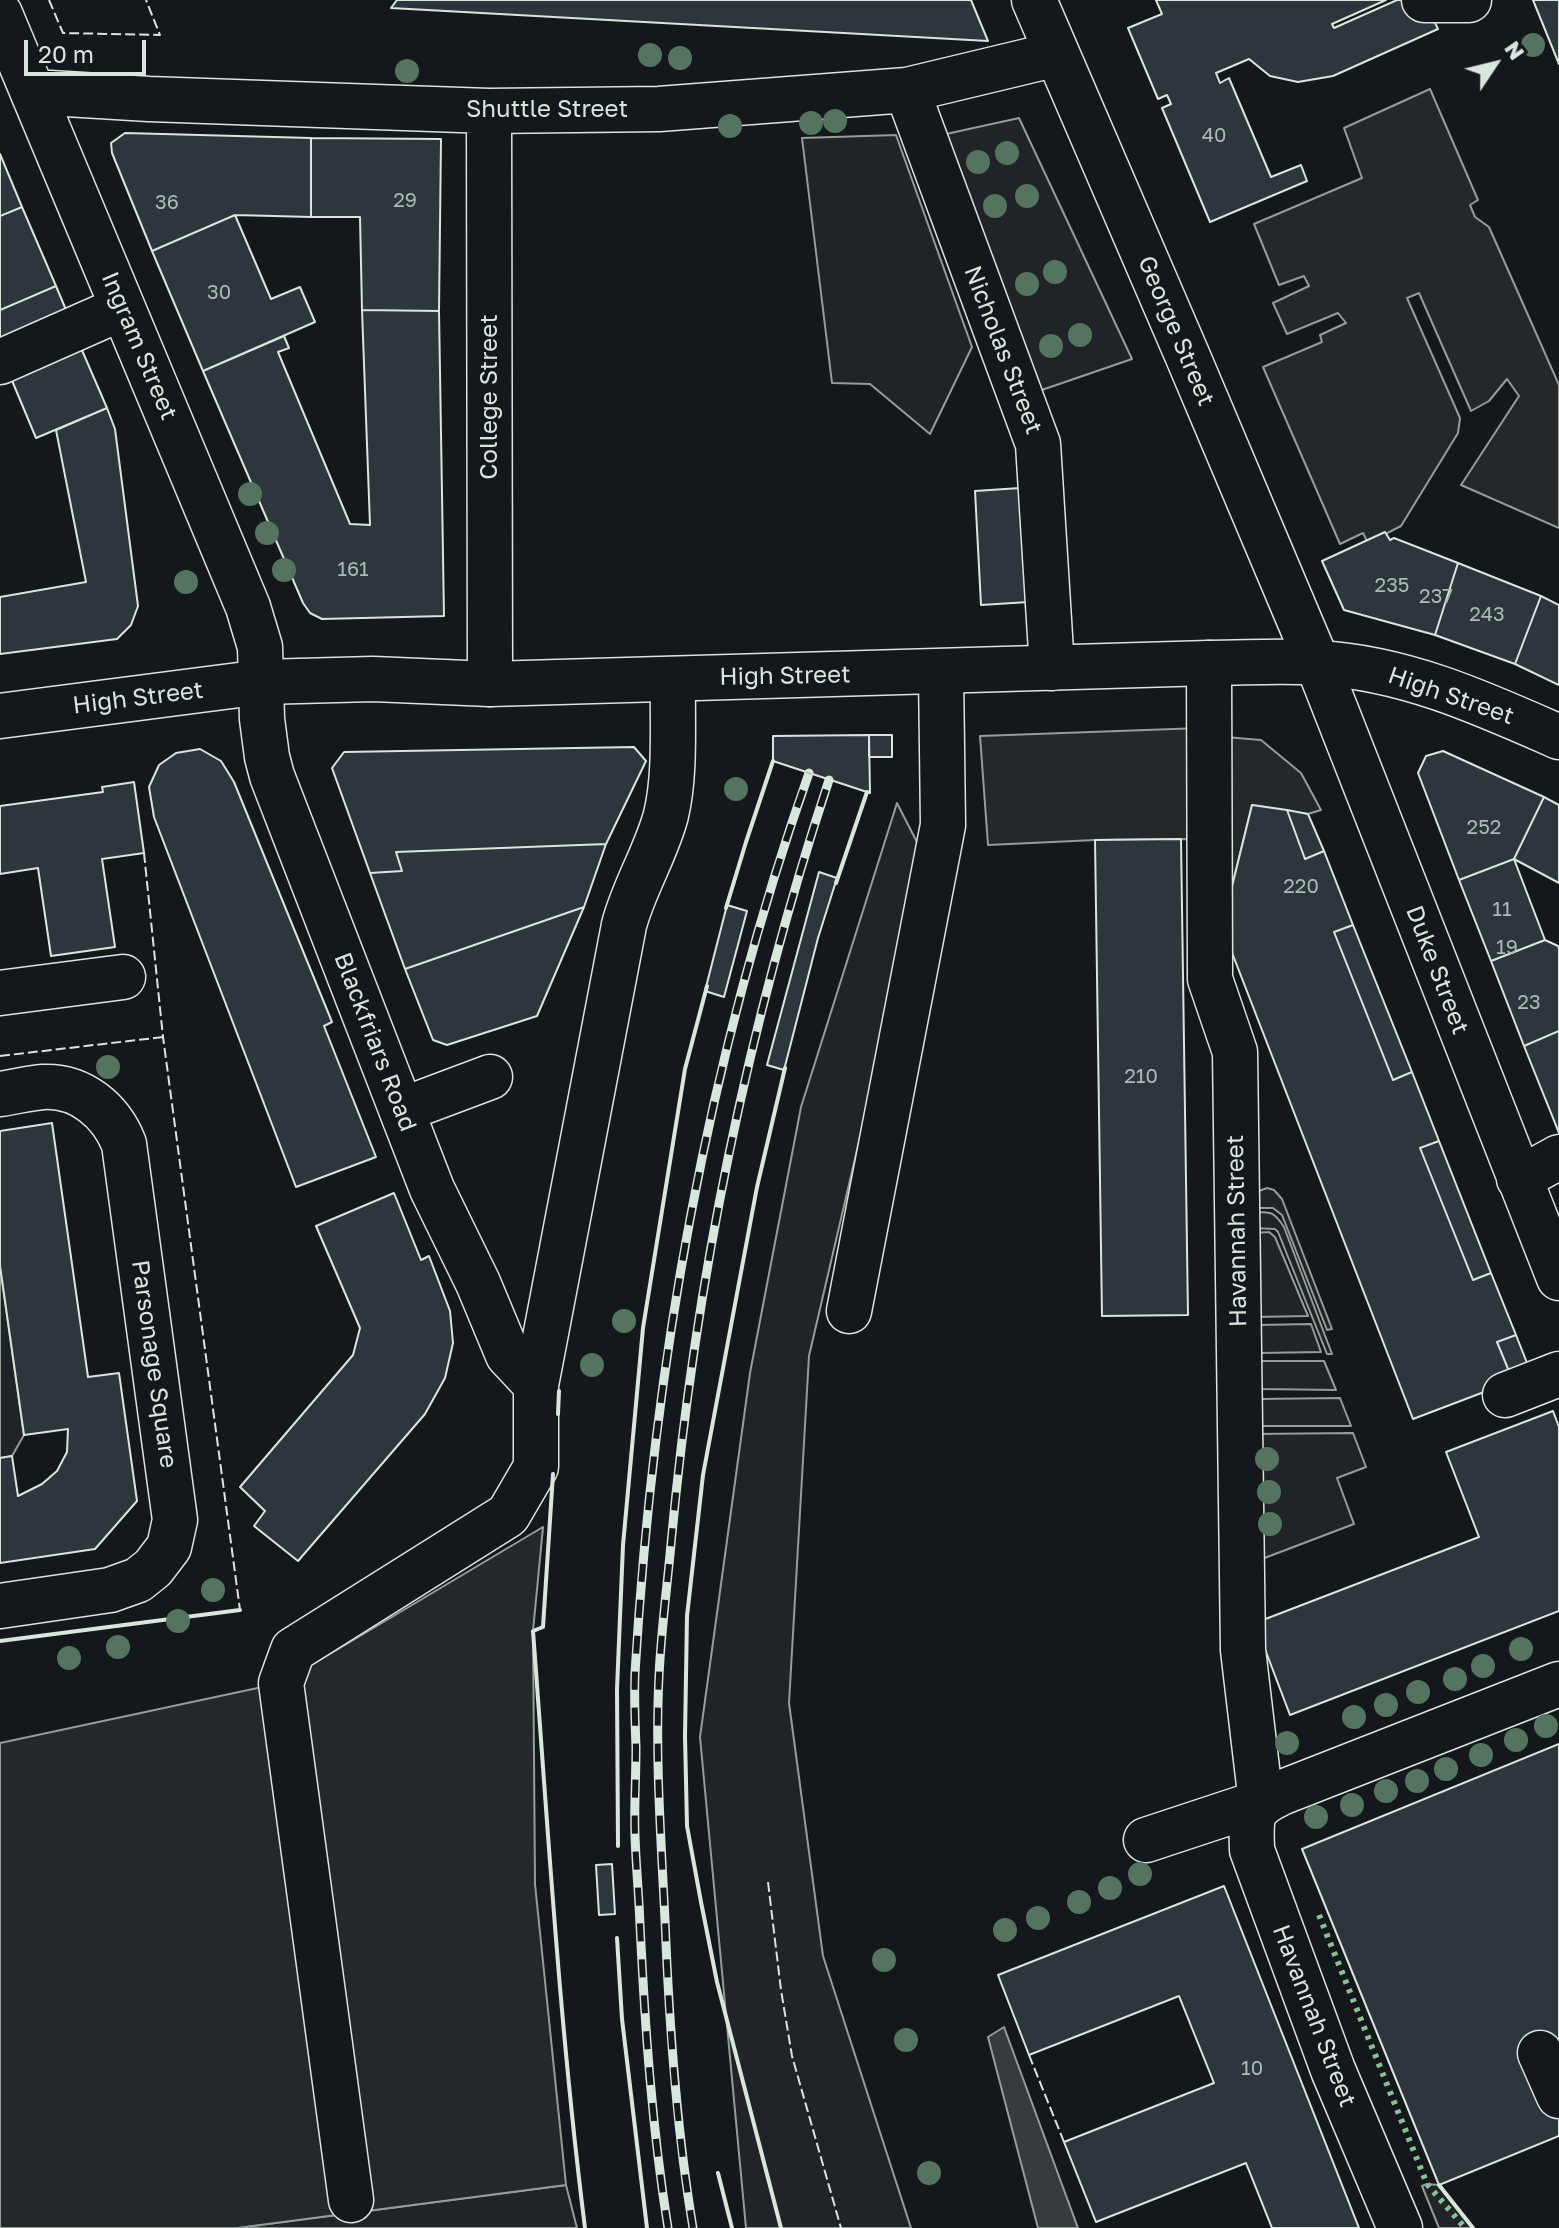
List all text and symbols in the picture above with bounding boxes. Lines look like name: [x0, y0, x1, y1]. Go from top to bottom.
scale bar: [28, 24, 150, 74]
north arrow: [1455, 24, 1535, 104]
text: N: [1499, 35, 1531, 65]
text: 20 m: [38, 39, 94, 68]
street label: Shuttle Street: [466, 95, 628, 123]
house number: 40: [1202, 124, 1226, 148]
house number: 29: [393, 189, 417, 213]
house number: 36: [155, 191, 179, 215]
street label: George Street: [1131, 252, 1221, 410]
street label: Nicholas Street: [958, 262, 1048, 438]
street label: Ingram Street: [95, 268, 183, 424]
house number: 30: [207, 281, 231, 305]
street label: College Street: [475, 314, 503, 480]
house number: 161: [337, 558, 369, 582]
house number: 235: [1375, 574, 1409, 598]
house number: 237: [1419, 585, 1453, 609]
house number: 243: [1469, 603, 1505, 627]
street label: High Street: [719, 660, 851, 692]
street label: High Street: [1384, 661, 1518, 731]
street label: High Street: [71, 676, 205, 720]
house number: 252: [1467, 816, 1501, 840]
house number: 220: [1283, 875, 1319, 899]
house number: 11: [1492, 898, 1512, 922]
street label: Duke Street: [1399, 902, 1475, 1038]
house number: 19: [1496, 936, 1518, 960]
street label: Blackfriars Road: [328, 949, 422, 1135]
house number: 23: [1517, 991, 1541, 1015]
house number: 210: [1124, 1065, 1158, 1089]
street label: Havannah Street: [1221, 1135, 1253, 1327]
street label: Parsonage Square: [125, 1258, 183, 1470]
street label: Havannah Street: [1266, 1921, 1362, 2111]
house number: 10: [1241, 2057, 1263, 2081]

